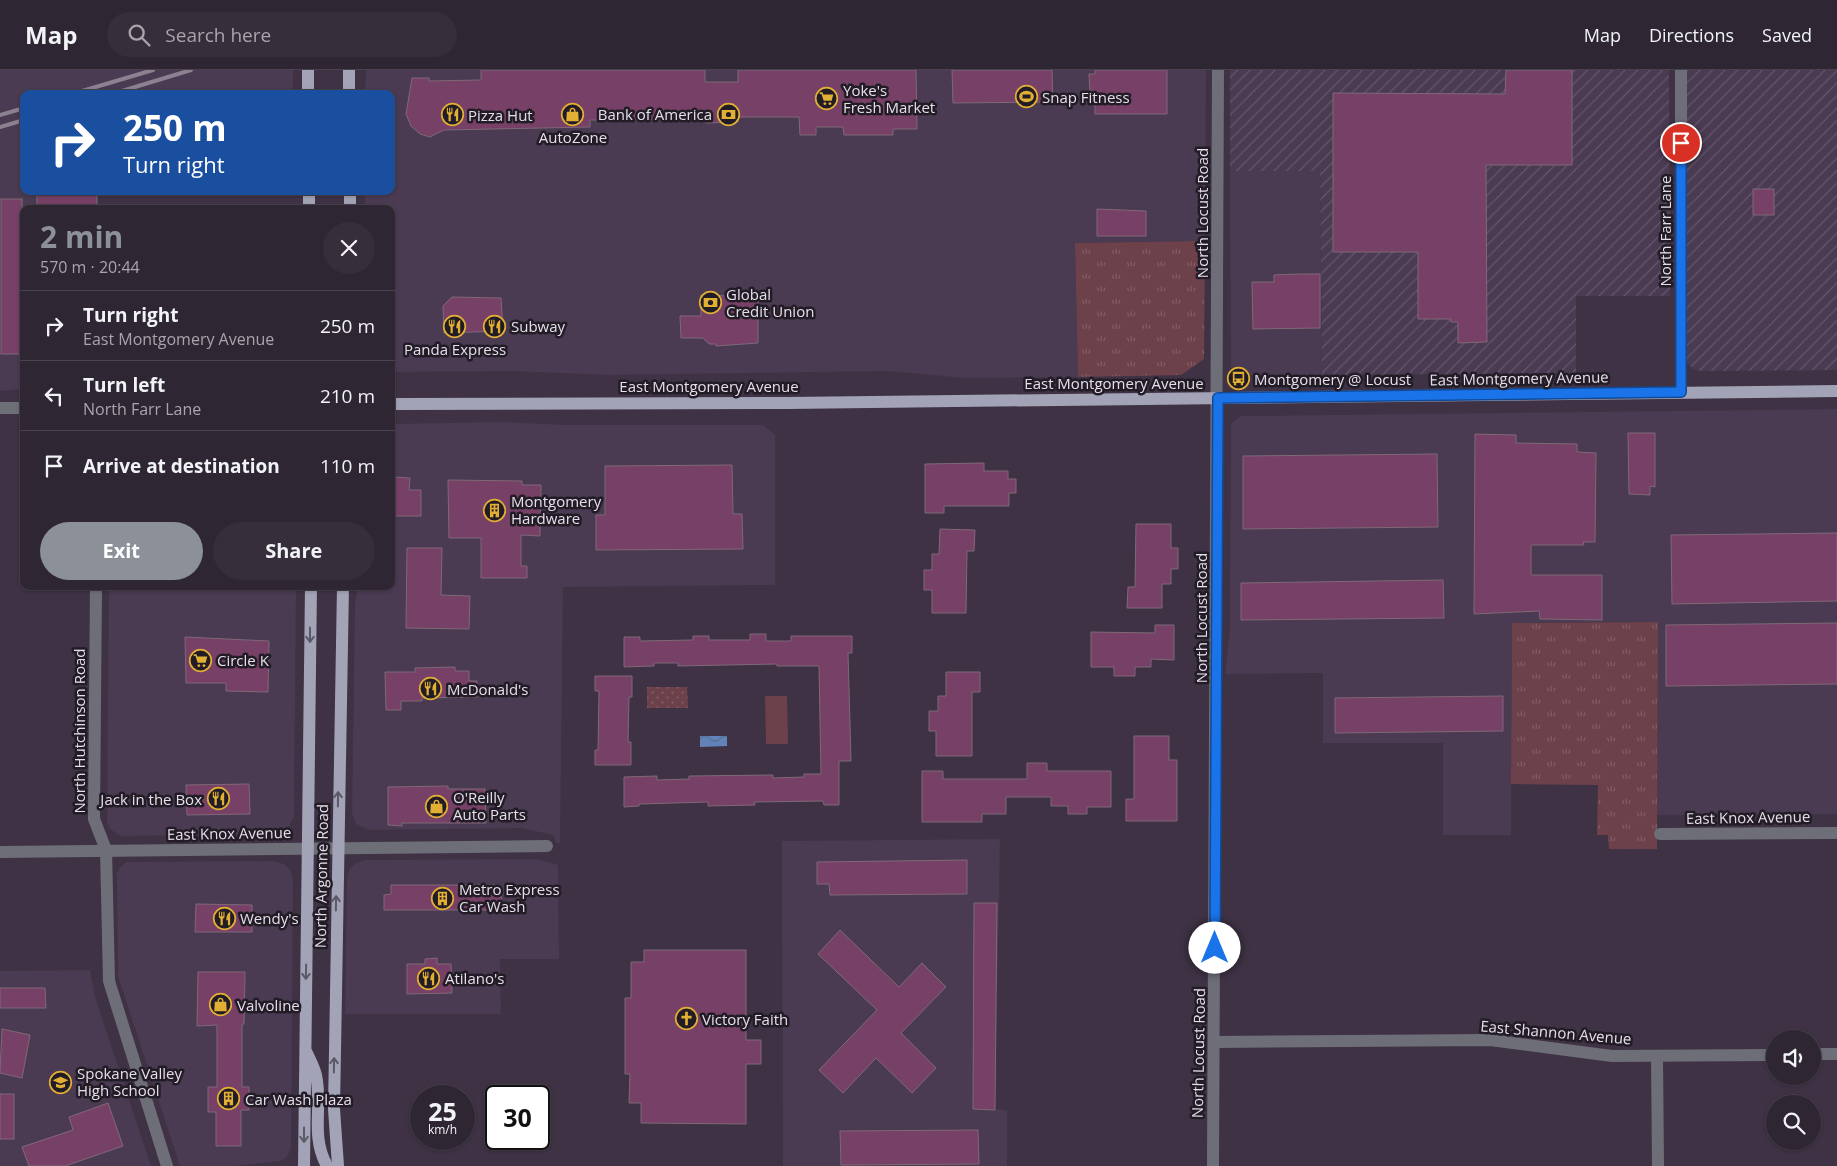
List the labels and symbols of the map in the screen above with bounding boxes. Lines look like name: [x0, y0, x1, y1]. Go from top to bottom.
place label: Yoke's Fresh Market: [843, 80, 935, 117]
sports icon: Snap Fitness: [1014, 85, 1038, 109]
supermarket icon: Yoke's Fresh Market: [815, 87, 839, 111]
place label: Snap Fitness: [1042, 87, 1130, 107]
shop icon: AutoZone: [561, 102, 585, 126]
bank icon: Bank of America: [716, 102, 740, 126]
restaurant icon: Pizza Hut: [440, 103, 464, 127]
place label: Bank of America: [598, 104, 712, 124]
place label: Pizza Hut: [468, 105, 533, 125]
pin: [1660, 122, 1702, 164]
place label: AutoZone: [539, 127, 607, 147]
street label: North Locust Road: [1192, 148, 1212, 278]
street label: North Farr Lane: [1655, 176, 1675, 286]
place label: Global Credit Union: [726, 284, 814, 321]
bank icon: Global Credit Union: [698, 291, 722, 315]
restaurant icon: Panda Express: [443, 314, 467, 338]
restaurant icon: Subway: [483, 314, 507, 338]
place label: Subway: [511, 316, 566, 336]
place label: Panda Express: [404, 339, 506, 359]
street label: East Montgomery Avenue: [1429, 366, 1609, 390]
bus stop icon: Montgomery @ Locust: [1226, 367, 1250, 391]
place label: Montgomery @ Locust: [1254, 369, 1411, 389]
street label: East Montgomery Avenue: [1024, 373, 1204, 393]
street label: East Montgomery Avenue: [619, 376, 799, 396]
place label: Montgomery Hardware: [511, 491, 602, 528]
building icon: Montgomery Hardware: [483, 498, 507, 522]
street label: North Locust Road: [1191, 553, 1211, 683]
one-way arrow: [305, 626, 315, 643]
supermarket icon: Circle K: [189, 648, 213, 672]
street label: North Hutchinson Road: [69, 649, 89, 813]
place label: Circle K: [217, 650, 270, 670]
restaurant icon: McDonald's: [419, 677, 443, 701]
place label: McDonald's: [447, 679, 529, 699]
restaurant icon: Jack in the Box: [206, 787, 230, 811]
place label: O'Reilly Auto Parts: [453, 787, 526, 824]
place label: Jack in the Box: [98, 789, 202, 809]
one-way arrow: [333, 792, 343, 808]
shop icon: O'Reilly Auto Parts: [425, 794, 449, 818]
street label: North Argonne Road: [310, 804, 332, 948]
street label: East Knox Avenue: [1686, 806, 1810, 828]
street label: East Knox Avenue: [167, 822, 291, 844]
place label: Metro Express Car Wash: [459, 879, 560, 916]
building icon: Metro Express Car Wash: [431, 886, 455, 910]
one-way arrow: [331, 895, 341, 911]
restaurant icon: Wendy's: [212, 906, 236, 930]
place label: Wendy's: [240, 908, 299, 928]
position arrow: [1188, 921, 1240, 973]
one-way arrow: [301, 964, 311, 980]
restaurant icon: Atilano's: [417, 966, 441, 990]
place label: Atilano's: [445, 968, 504, 988]
street label: North Locust Road: [1187, 988, 1209, 1118]
shop icon: Valvoline: [209, 993, 233, 1017]
place label: Valvoline: [237, 995, 300, 1015]
church icon: Victory Faith: [674, 1007, 698, 1031]
place label: Victory Faith: [702, 1009, 788, 1029]
street label: East Shannon Avenue: [1480, 1015, 1632, 1049]
one-way arrow: [329, 1057, 339, 1074]
place label: Spokane Valley High School: [77, 1063, 182, 1100]
school or university icon: Spokane Valley High School: [49, 1070, 73, 1094]
speed limit sign: 30: [485, 1085, 550, 1150]
building icon: Car Wash Plaza: [217, 1087, 241, 1111]
place label: Car Wash Plaza: [245, 1089, 352, 1109]
one-way arrow: [299, 1126, 309, 1143]

